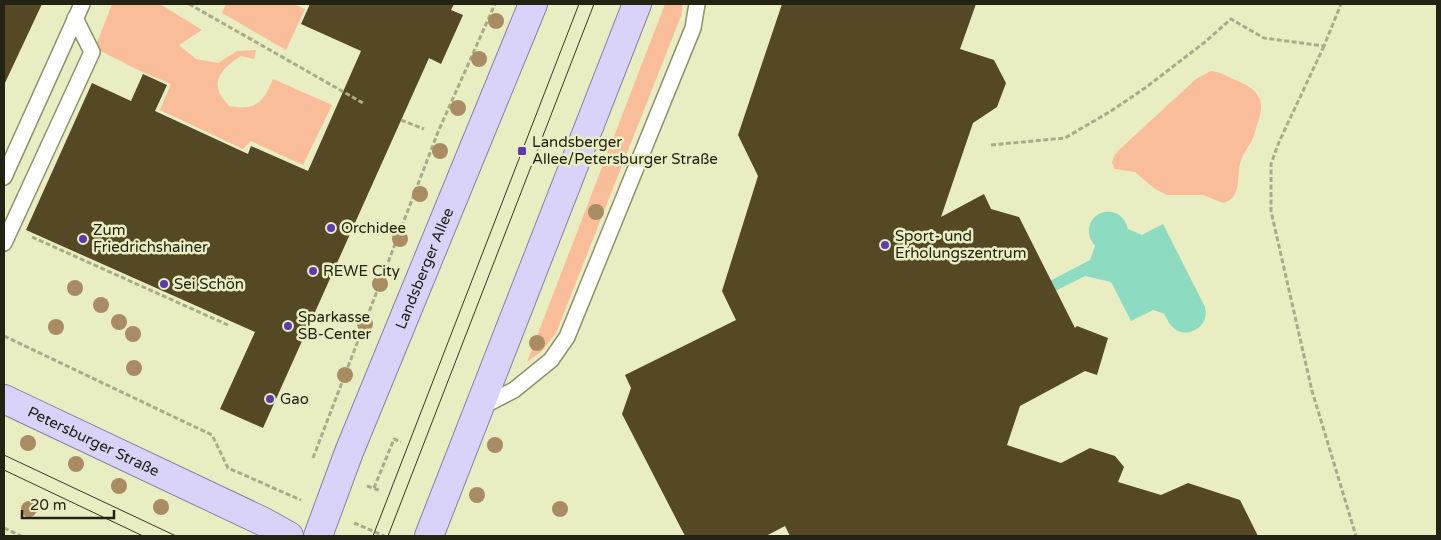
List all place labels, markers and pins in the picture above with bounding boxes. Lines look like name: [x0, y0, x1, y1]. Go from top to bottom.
place label: Landsberger Allee/Petersburger Straße: [532, 133, 718, 168]
marker: Landsberger Allee/Petersburger Straße: [516, 145, 528, 157]
place label: Orchidee: [341, 219, 406, 237]
place label: Zum Friedrichshainer: [93, 221, 208, 256]
marker: Orchidee: [325, 222, 337, 234]
place label: Sport- und Erholungszentrum: [895, 227, 1026, 262]
marker: Zum Friedrichshainer: [77, 233, 89, 245]
marker: Sport- und Erholungszentrum: [879, 239, 891, 251]
place label: REWE City: [323, 262, 400, 280]
marker: REWE City: [307, 265, 319, 277]
place label: Sei Schön: [174, 275, 244, 293]
marker: Sei Schön: [158, 278, 170, 290]
place label: Sparkasse SB-Center: [298, 308, 372, 343]
marker: Sparkasse SB-Center: [282, 320, 294, 332]
place label: Gao: [280, 390, 309, 408]
marker: Gao: [264, 393, 276, 405]

